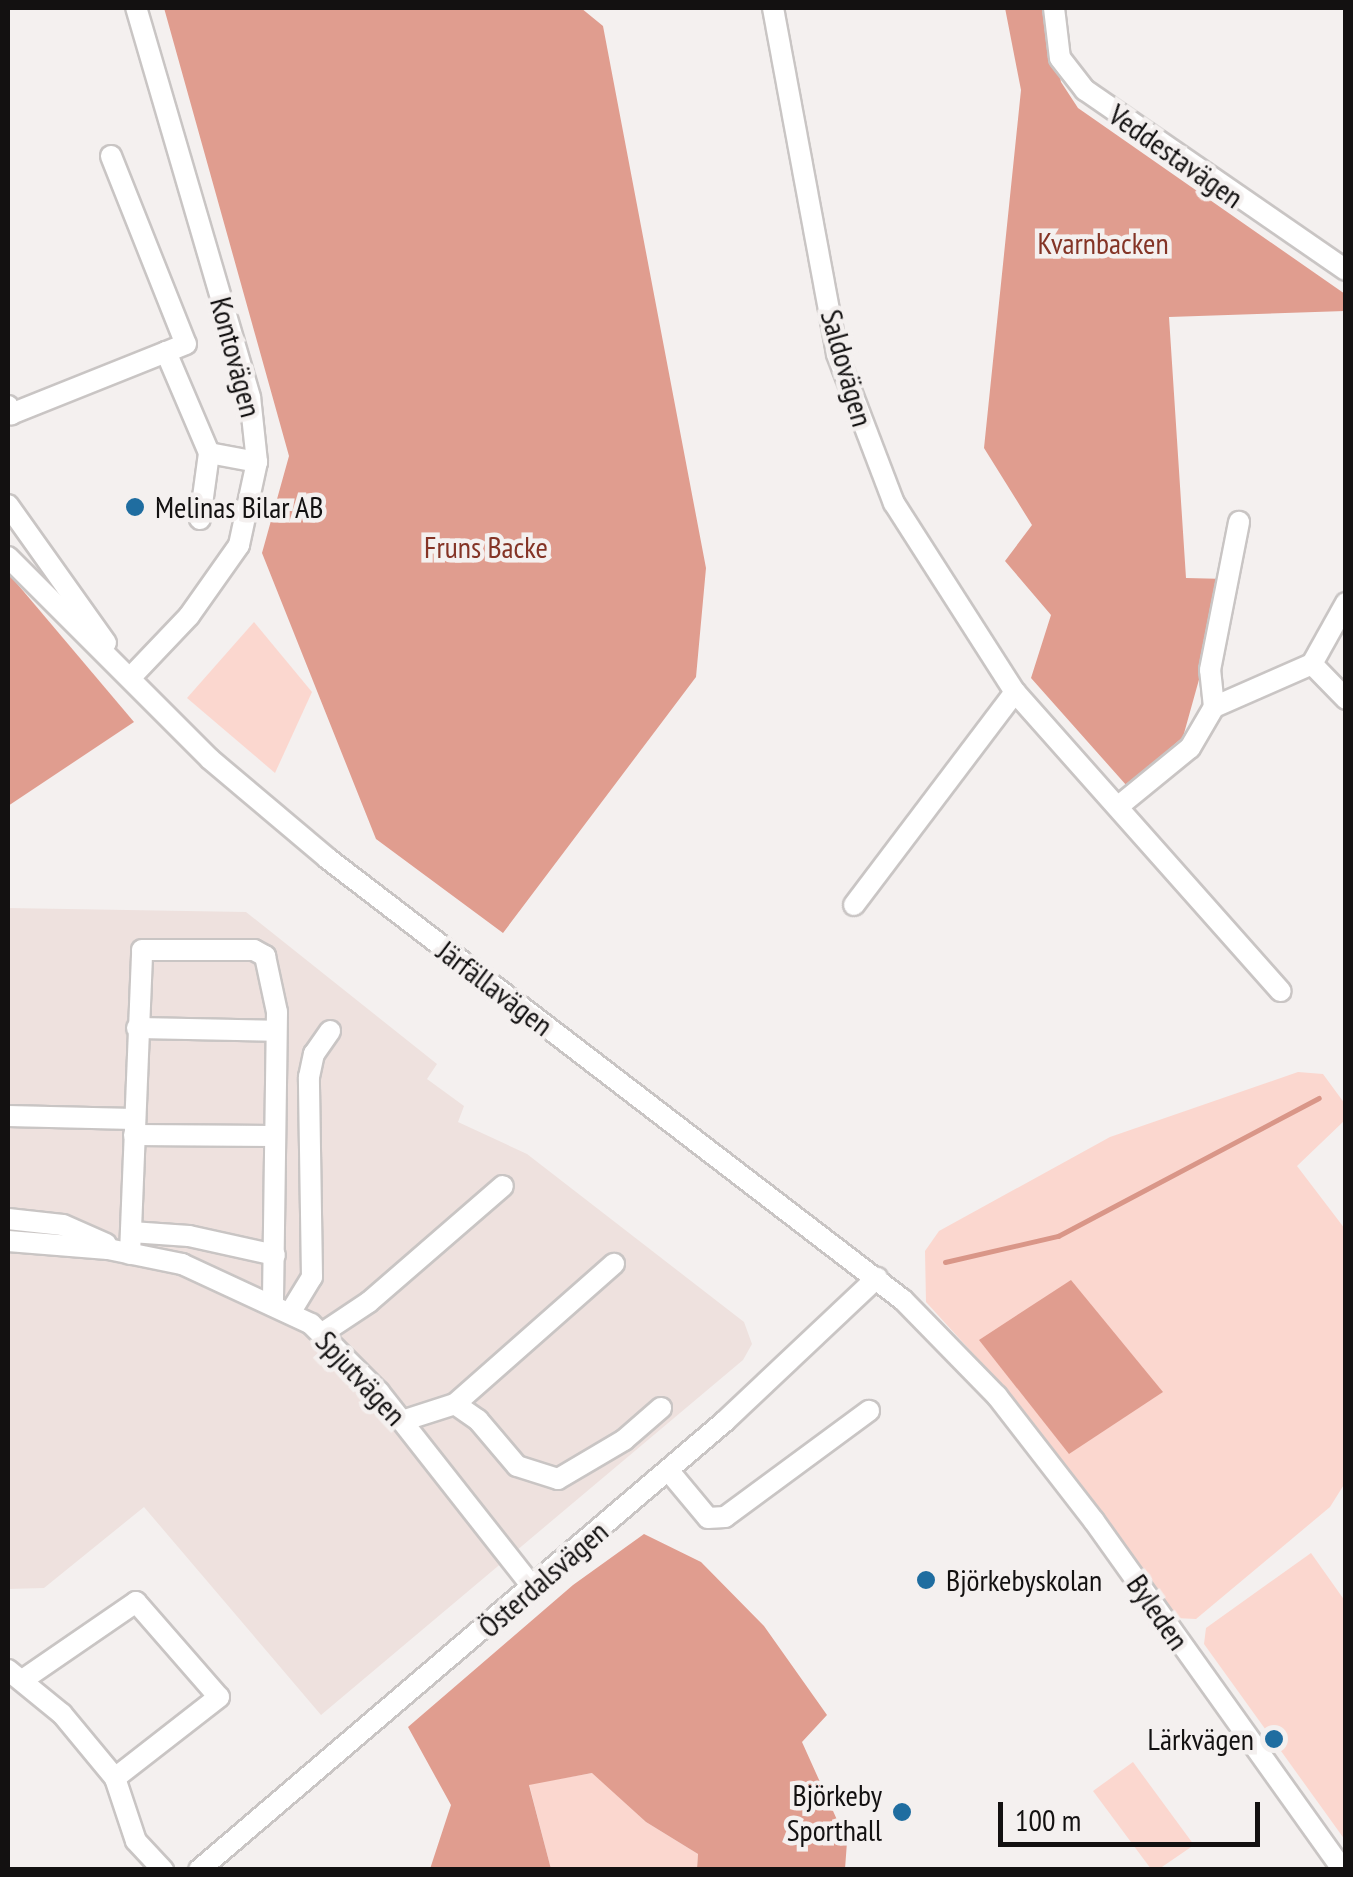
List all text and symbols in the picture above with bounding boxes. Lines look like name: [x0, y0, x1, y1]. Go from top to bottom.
street label: Veddestavägen: [1102, 97, 1250, 215]
park label: Kvarnbacken: [1037, 225, 1169, 261]
street label: Kontovägen: [203, 293, 269, 421]
street label: Saldovägen: [813, 306, 881, 430]
place label: Melinas Bilar AB: [155, 489, 324, 525]
marker: Melinas Bilar AB: [124, 496, 146, 518]
park label: Fruns Backe: [424, 529, 548, 565]
street label: Järfällavägen: [430, 933, 560, 1043]
street label: Spjutvägen: [308, 1323, 414, 1433]
street label: Österdalsvägen: [471, 1513, 615, 1645]
place label: Björkebyskolan: [946, 1562, 1102, 1598]
street label: Byleden: [1119, 1568, 1197, 1656]
marker: Björkebyskolan: [915, 1569, 937, 1591]
place label: Lärkvägen: [1148, 1721, 1254, 1757]
marker: Lärkvägen: [1263, 1728, 1285, 1750]
place label: Björkeby Sporthall: [787, 1777, 882, 1848]
scale bar: [1003, 1782, 1266, 1844]
text: 100 m: [1015, 1800, 1081, 1839]
marker: Björkeby Sporthall: [891, 1801, 913, 1823]

